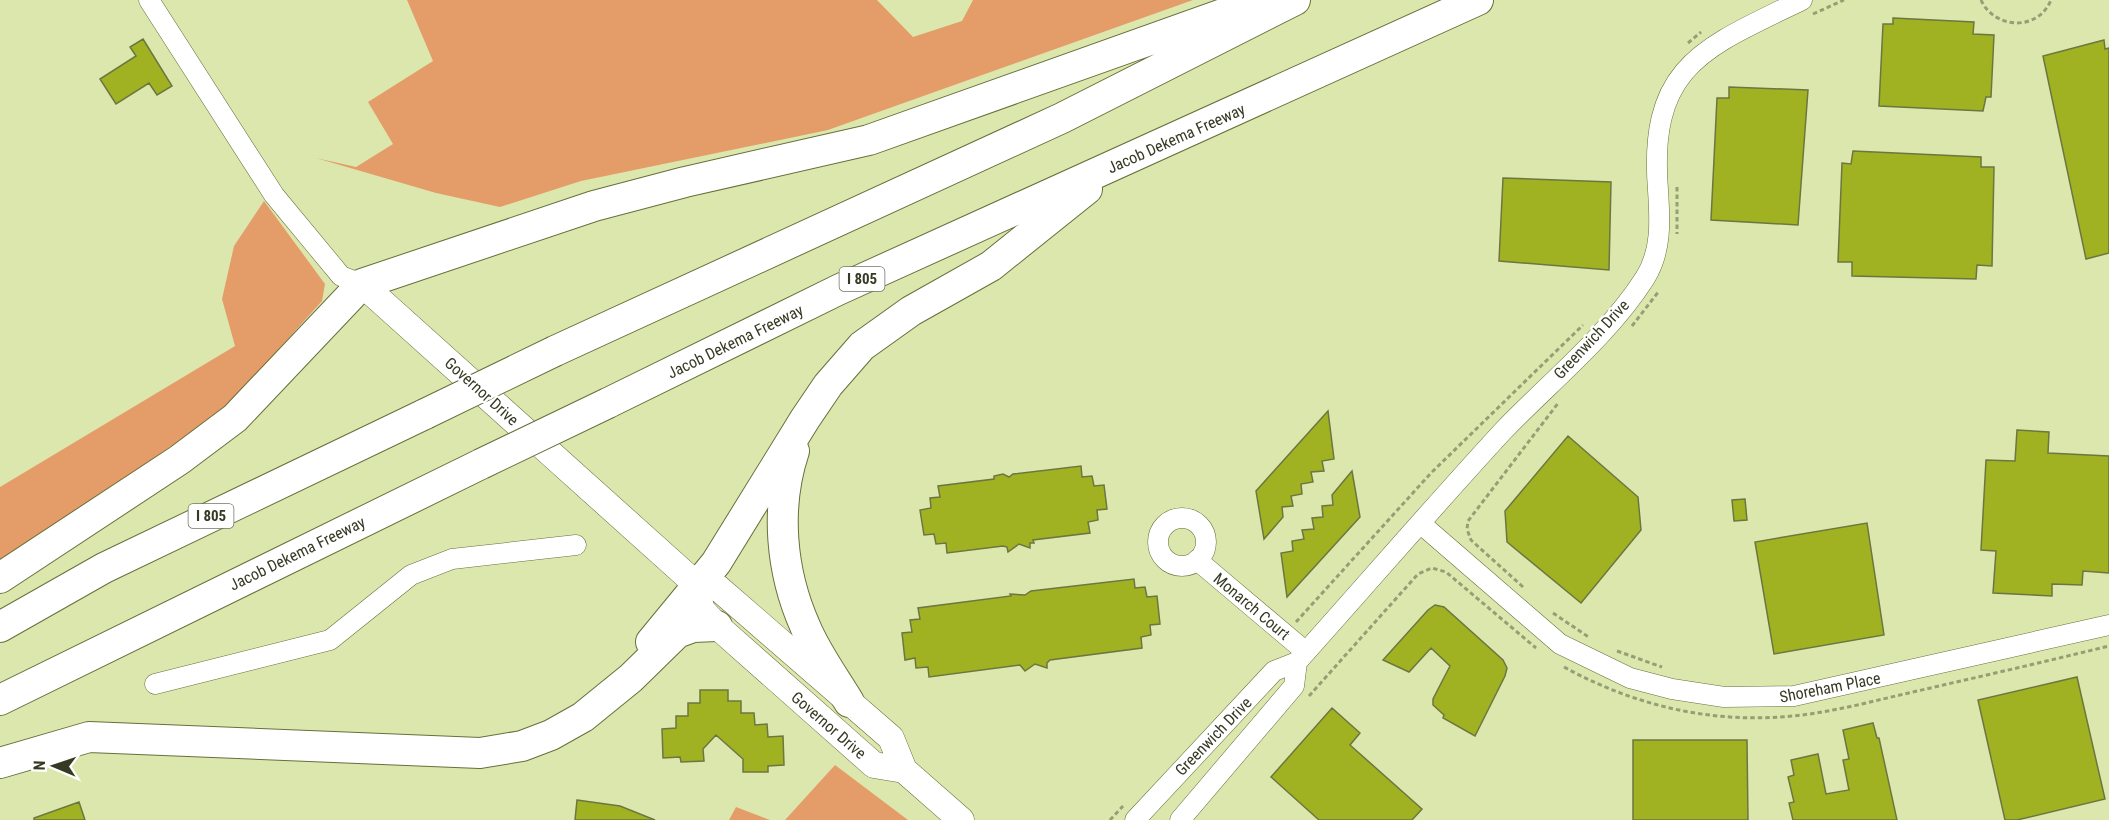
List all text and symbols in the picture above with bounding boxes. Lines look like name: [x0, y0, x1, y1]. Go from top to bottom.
street label: Jacob Dekema Freeway: [1104, 99, 1248, 177]
road number: I 805: [840, 267, 884, 291]
street label: Greenwich Drive: [1550, 296, 1633, 383]
street label: Jacob Dekema Freeway: [664, 300, 807, 383]
street label: Governor Drive: [441, 353, 522, 429]
road number: I 805: [188, 504, 234, 528]
street label: Jacob Dekema Freeway: [226, 512, 369, 595]
street label: Monarch Court: [1210, 569, 1294, 644]
street label: Shoreham Place: [1778, 668, 1882, 707]
street label: Governor Drive: [787, 688, 870, 763]
street label: Greenwich Drive: [1171, 693, 1256, 780]
north arrow: [24, 736, 84, 796]
text: N: [30, 760, 49, 771]

